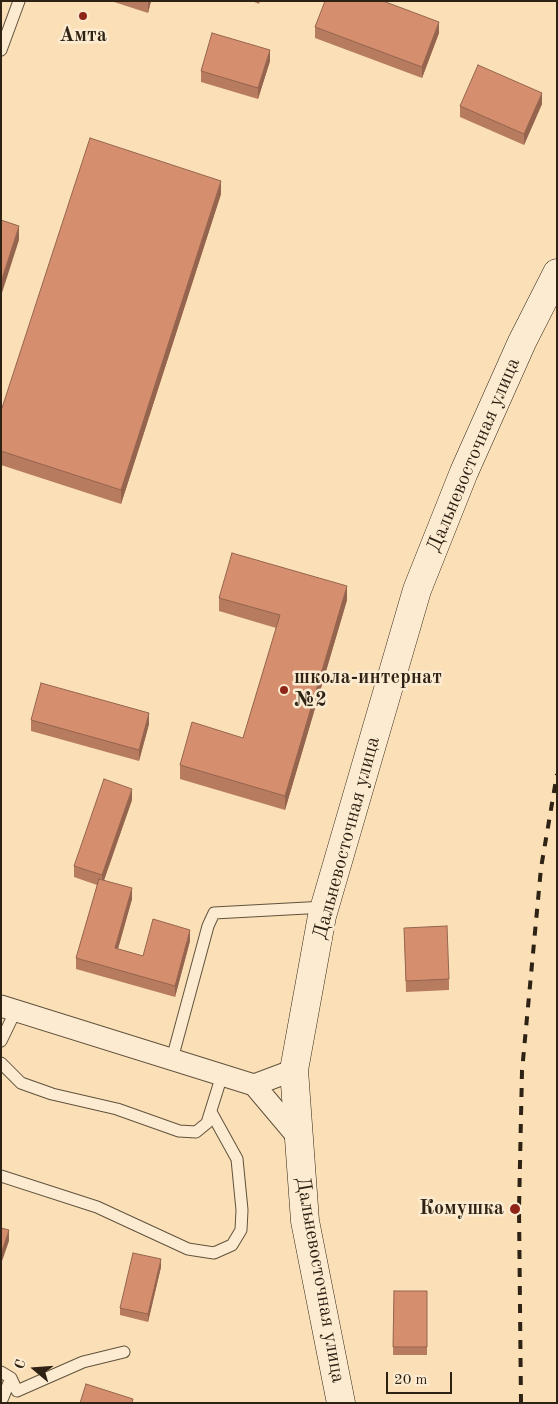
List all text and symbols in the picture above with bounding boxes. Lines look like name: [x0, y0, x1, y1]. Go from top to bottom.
marker: Амта: [77, 10, 89, 22]
place label: Амта: [59, 24, 107, 48]
street label: Дальневосточная улица: [422, 354, 526, 556]
place label: школа-интернат №2: [294, 666, 442, 713]
marker: школа-интернат №2: [278, 684, 290, 696]
street label: Дальневосточная улица: [308, 734, 386, 942]
street label: Дальневосточная улица: [290, 1175, 350, 1385]
place label: Комушка: [419, 1197, 504, 1221]
marker: Комушка: [508, 1202, 522, 1216]
north arrow: [10, 1344, 60, 1394]
text: С: [13, 1358, 29, 1371]
scale bar: [388, 1362, 454, 1394]
text: 20 m: [394, 1373, 428, 1388]

